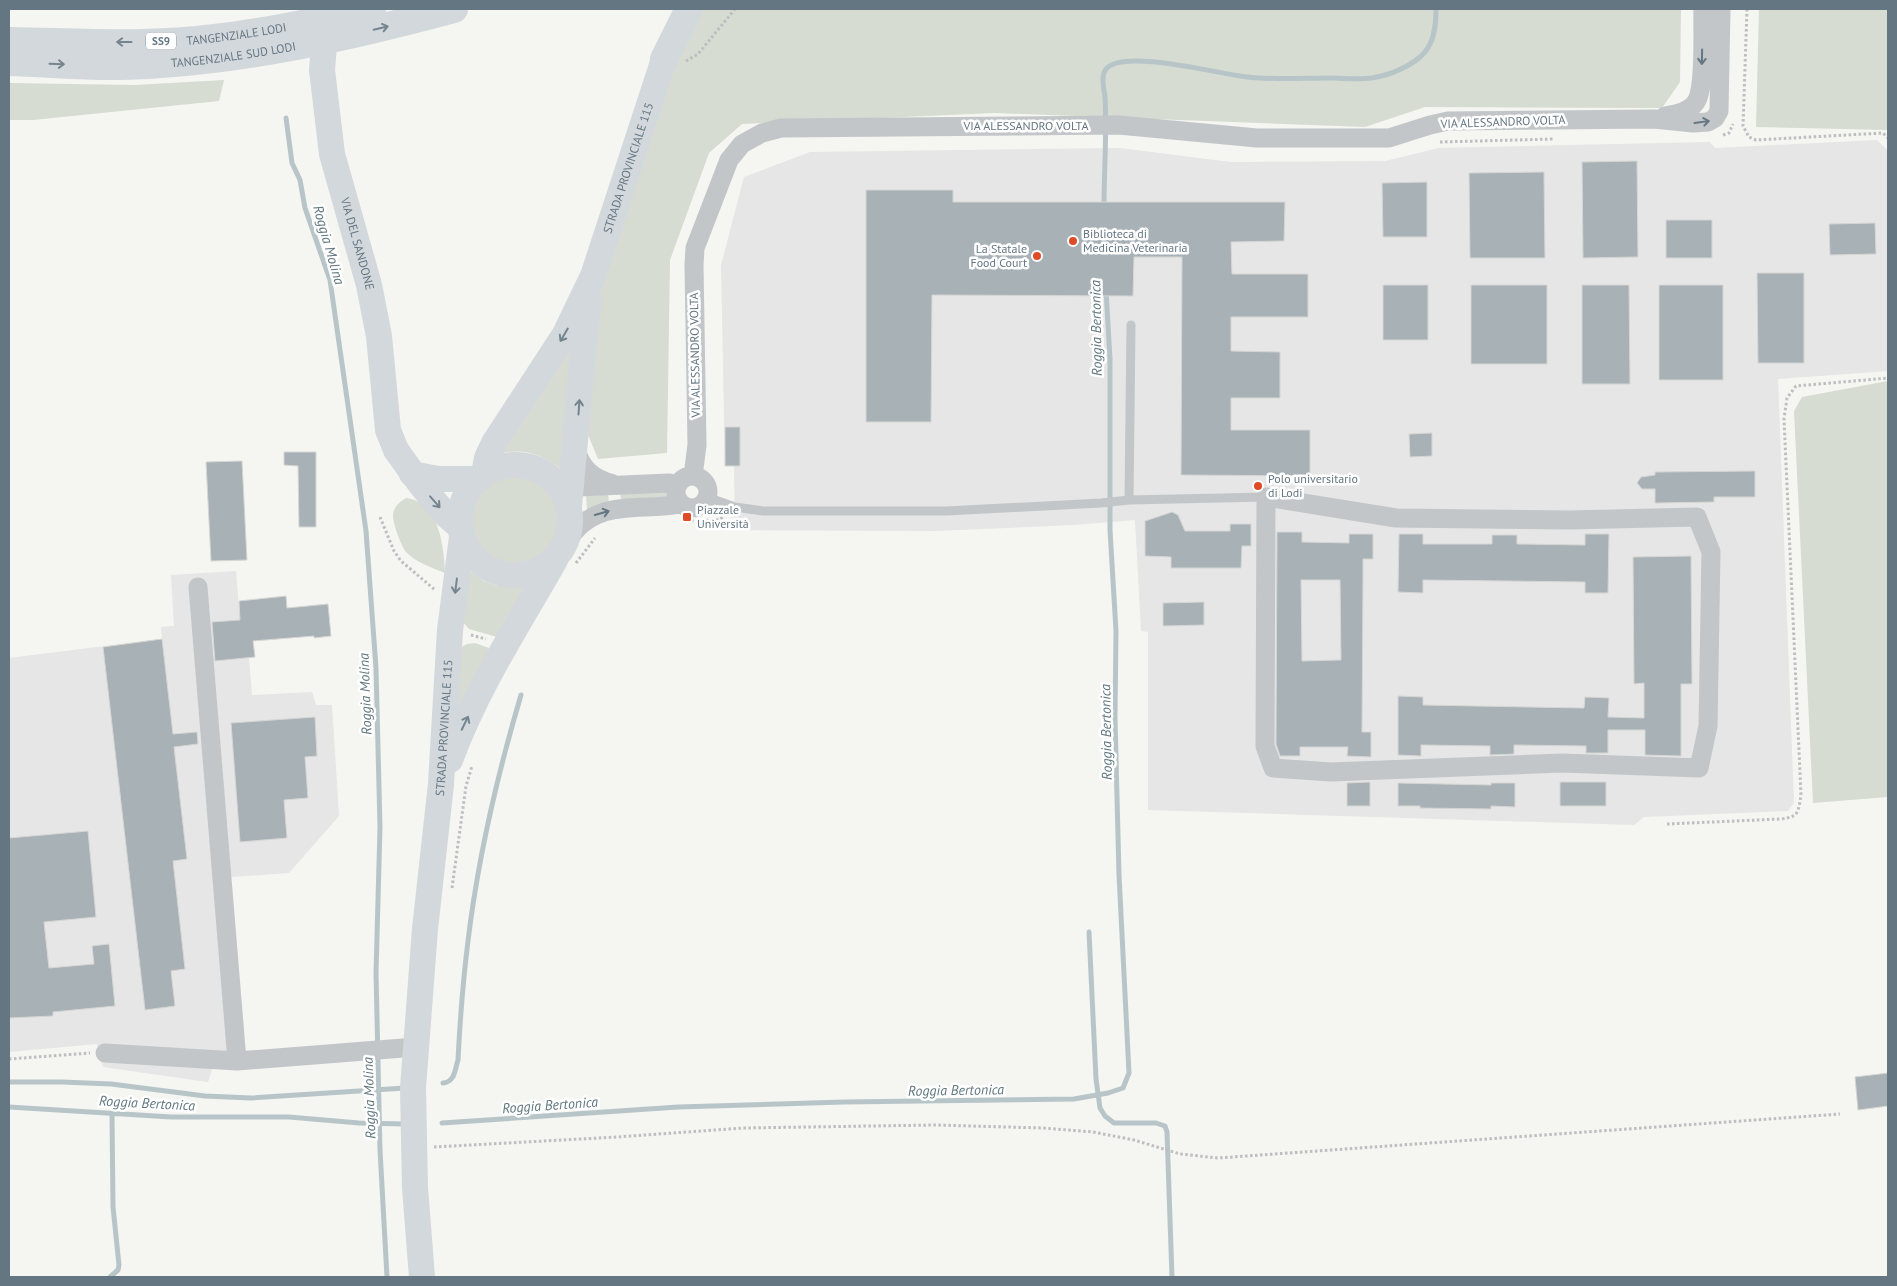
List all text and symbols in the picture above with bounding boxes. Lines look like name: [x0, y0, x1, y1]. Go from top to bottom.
street label: TANGENZIALE LODI: [186, 19, 288, 48]
one-way arrow: [372, 23, 388, 32]
road number: SS9: [146, 32, 176, 49]
one-way arrow: [116, 37, 132, 47]
street label: TANGENZIALE SUD LODI: [170, 38, 297, 70]
one-way arrow: [1697, 49, 1707, 65]
one-way arrow: [49, 59, 65, 68]
street label: STRADA PROVINCIALE 115: [599, 100, 656, 235]
street label: VIA ALESSANDRO VOLTA: [1439, 112, 1566, 131]
one-way arrow: [1694, 117, 1710, 127]
street label: VIA ALESSANDRO VOLTA: [963, 118, 1089, 133]
street label: VIA DEL SANDONE: [337, 195, 378, 291]
water label: Roggia Molina: [309, 203, 349, 287]
place label: Biblioteca di Medicina Veterinaria: [1083, 226, 1188, 255]
marker: Biblioteca di Medicina Veterinaria: [1067, 235, 1079, 247]
place label: La Statale Food Court: [970, 241, 1027, 270]
marker: La Statale Food Court: [1031, 250, 1043, 262]
water label: Roggia Bertonica: [1086, 280, 1106, 376]
street label: VIA ALESSANDRO VOLTA: [686, 292, 703, 419]
one-way arrow: [558, 327, 568, 342]
one-way arrow: [574, 399, 583, 415]
place label: Polo universitario di Lodi: [1268, 471, 1358, 500]
marker: Polo universitario di Lodi: [1252, 480, 1264, 492]
one-way arrow: [429, 495, 440, 508]
place label: Piazzale Università: [697, 502, 749, 531]
one-way arrow: [594, 507, 610, 517]
marker: Piazzale Università: [681, 511, 693, 523]
one-way arrow: [451, 577, 461, 593]
water label: Roggia Molina: [355, 653, 375, 735]
street label: STRADA PROVINCIALE 115: [432, 659, 455, 797]
water label: Roggia Bertonica: [1096, 684, 1116, 780]
one-way arrow: [461, 716, 470, 731]
water label: Roggia Molina: [359, 1057, 379, 1139]
water label: Roggia Bertonica: [908, 1080, 1004, 1100]
water label: Roggia Bertonica: [99, 1091, 196, 1115]
water label: Roggia Bertonica: [501, 1093, 599, 1117]

